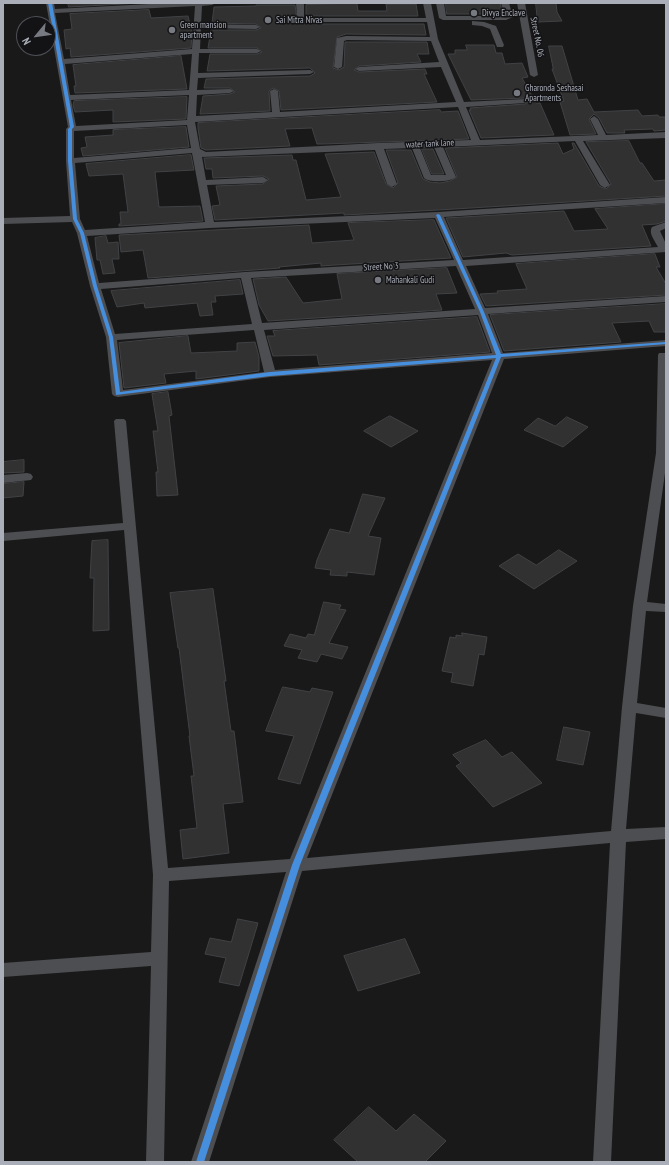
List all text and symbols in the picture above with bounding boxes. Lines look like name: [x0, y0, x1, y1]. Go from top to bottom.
marker: Divya Enclave: [469, 8, 479, 18]
place label: Divya Enclave: [482, 8, 525, 18]
marker: Sai Mitra Nivas: [263, 15, 273, 25]
place label: Sai Mitra Nivas: [276, 15, 322, 25]
north arrow: [16, 16, 56, 56]
street label: Street No. 06: [528, 16, 546, 58]
place label: Green mansion apartment: [180, 20, 226, 41]
marker: Green mansion apartment: [167, 25, 177, 35]
text: N: [19, 35, 34, 47]
place label: Gharonda Seshasai Apartments: [525, 83, 583, 104]
marker: Gharonda Seshasai Apartments: [512, 88, 522, 98]
street label: water tank lane: [406, 137, 454, 151]
street label: Street No 3: [363, 261, 399, 273]
marker: Mahankali Gudi: [373, 275, 383, 285]
place label: Mahankali Gudi: [386, 275, 434, 285]

